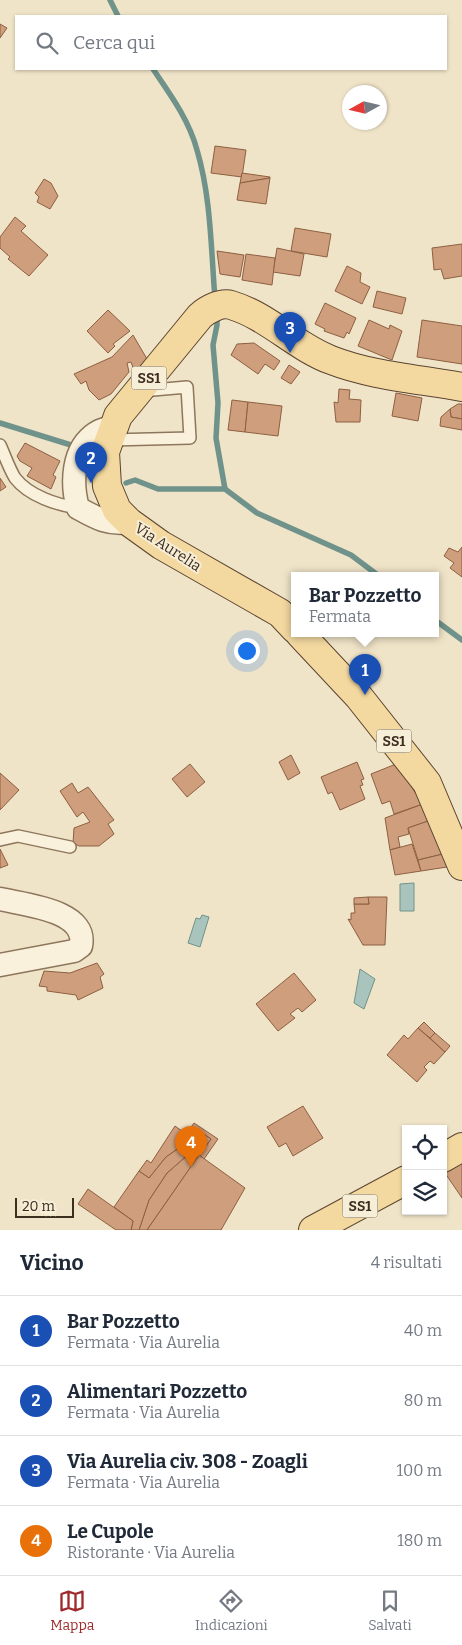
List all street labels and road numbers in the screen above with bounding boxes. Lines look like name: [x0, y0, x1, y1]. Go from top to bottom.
road number: SS1: [132, 366, 166, 389]
street label: Via Aurelia: [131, 519, 205, 575]
road number: SS1: [376, 729, 412, 752]
road number: SS1: [342, 1194, 378, 1218]

